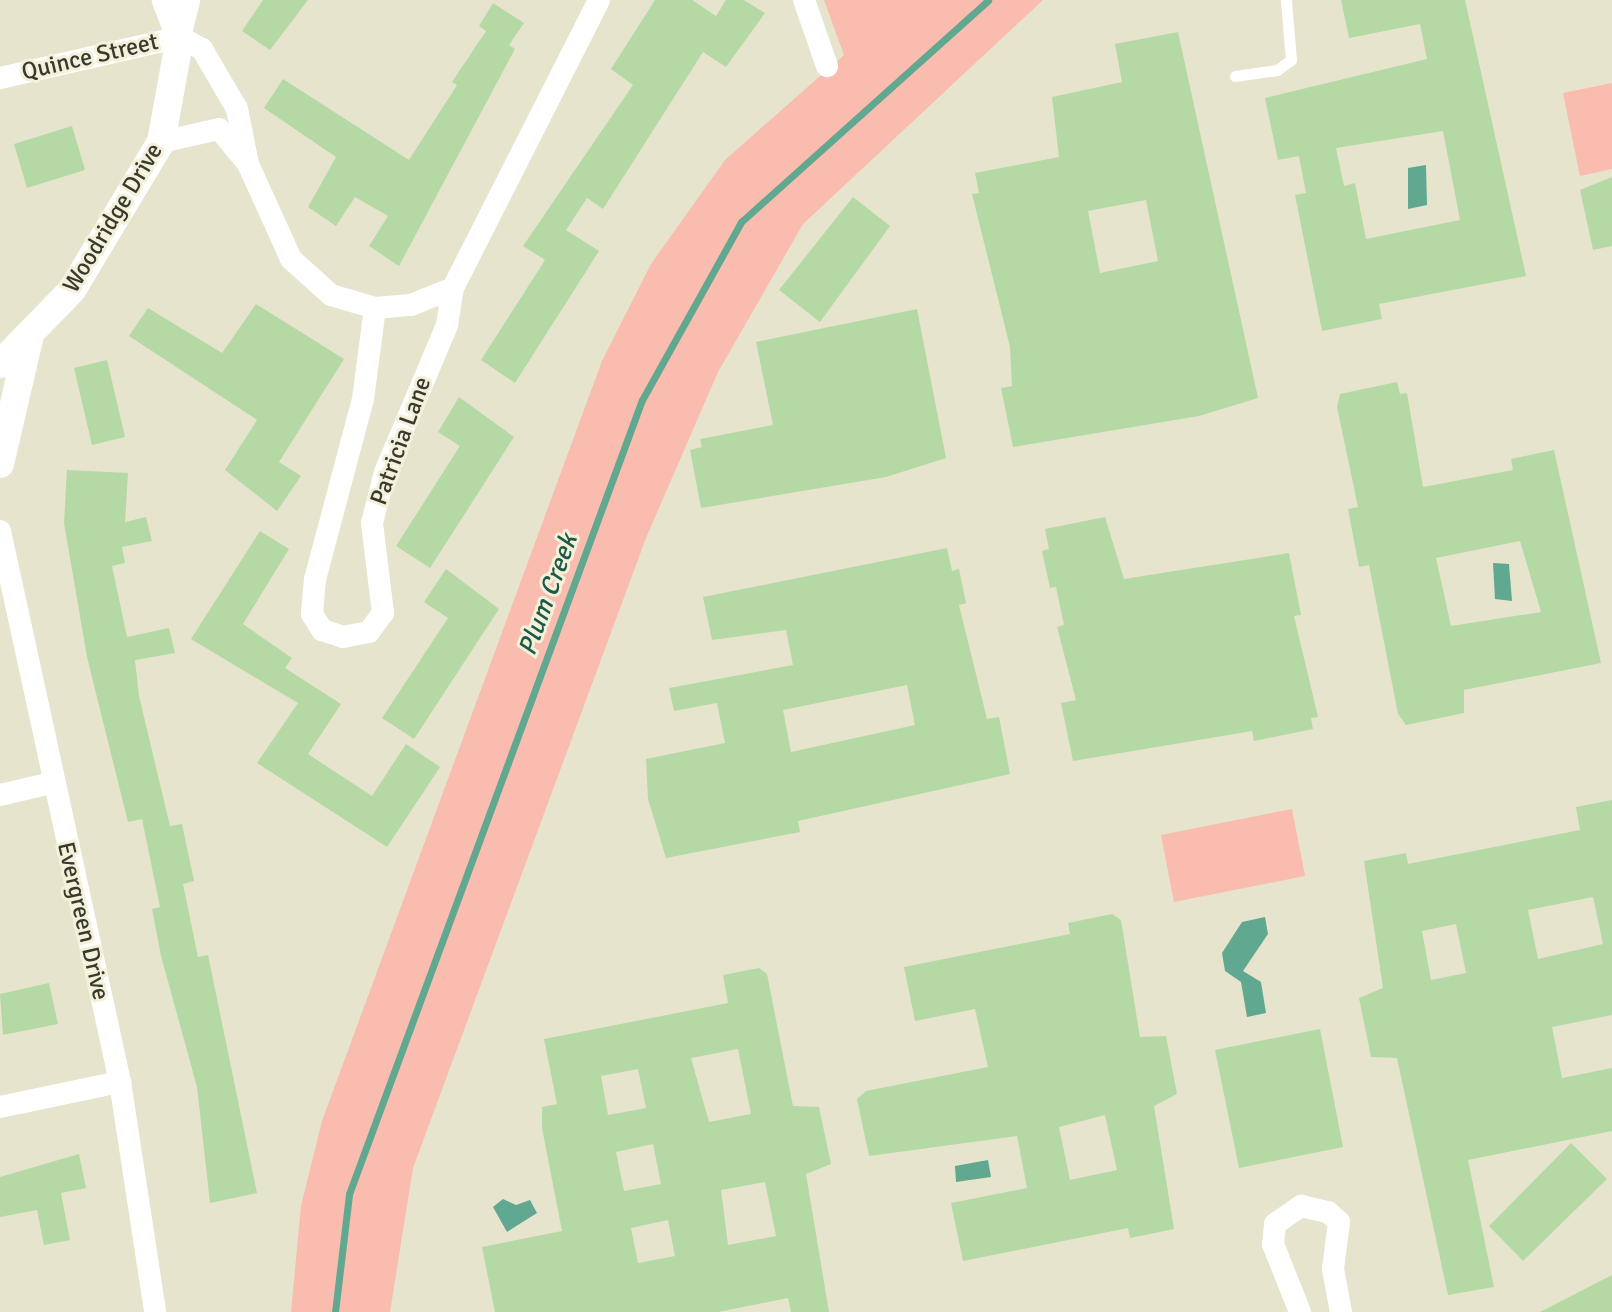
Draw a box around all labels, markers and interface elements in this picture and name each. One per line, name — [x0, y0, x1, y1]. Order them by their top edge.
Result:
street label: Quince Street — [19, 27, 161, 87]
street label: Woodridge Drive — [57, 138, 169, 298]
street label: Patricia Lane — [365, 373, 437, 509]
water label: Plum Creek — [513, 530, 585, 660]
street label: Evergreen Drive — [51, 839, 115, 1003]

